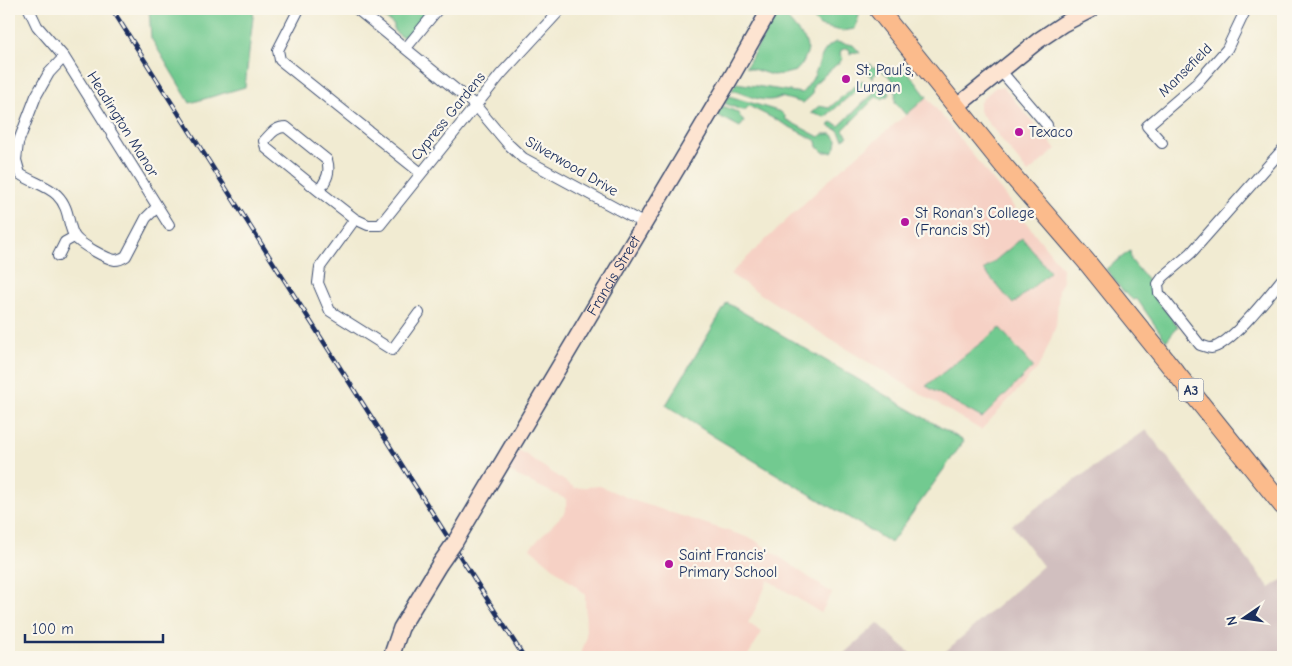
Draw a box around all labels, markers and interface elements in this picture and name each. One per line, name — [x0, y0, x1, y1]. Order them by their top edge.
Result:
street label: Mansefield — [1154, 39, 1216, 101]
place label: St. Paul’s, Lurgan — [856, 61, 914, 96]
street label: Headington Manor — [83, 68, 163, 180]
street label: Cypress Gardens — [407, 68, 489, 164]
marker: St. Paul’s, Lurgan — [840, 73, 852, 85]
place label: Texaco — [1029, 123, 1073, 141]
marker: Texaco — [1013, 126, 1025, 138]
street label: Silverwood Drive — [522, 132, 622, 200]
place label: St Ronan's College (Francis St) — [915, 204, 1035, 239]
marker: St Ronan's College (Francis St) — [899, 216, 911, 228]
street label: Francis Street — [583, 232, 644, 319]
road number: A3 — [1178, 378, 1204, 402]
place label: Saint Francis' Primary School — [679, 546, 777, 581]
marker: Saint Francis' Primary School — [663, 558, 675, 570]
north arrow — [1220, 594, 1270, 644]
scale bar — [25, 611, 162, 643]
text: N — [1223, 614, 1241, 627]
text: 100 m — [32, 620, 74, 638]

